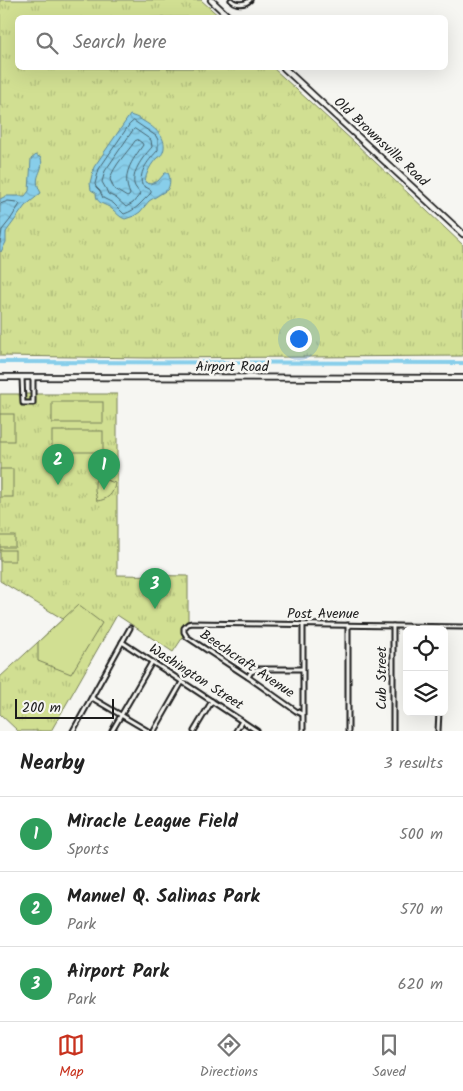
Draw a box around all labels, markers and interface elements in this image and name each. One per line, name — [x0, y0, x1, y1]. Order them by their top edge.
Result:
search box — [15, 15, 448, 70]
text: Search here — [73, 28, 167, 58]
icon: search — [33, 29, 61, 57]
street label: Old Brownsville Road — [328, 92, 434, 193]
your location — [286, 326, 312, 352]
street label: Airport Road — [195, 356, 270, 378]
pin: 2 — [42, 444, 74, 485]
pin: 1 — [88, 449, 120, 490]
pin: 3 — [139, 568, 171, 609]
street label: Post Avenue — [287, 603, 360, 625]
street label: Beechcraft Avenue — [195, 624, 299, 704]
map controls — [403, 626, 448, 716]
button: locate — [403, 626, 448, 671]
street label: Washington Street — [144, 638, 248, 716]
street label: Cub Street — [371, 646, 393, 710]
button: layers — [403, 671, 448, 716]
scale bar — [15, 696, 114, 719]
text: 200 m — [22, 697, 61, 719]
text: Nearby — [20, 747, 85, 780]
text: 3 results — [384, 751, 443, 776]
text: Miracle League Field — [67, 807, 238, 837]
text: 1 — [34, 822, 38, 847]
text: 500 m — [399, 822, 443, 847]
text: Sports — [67, 837, 109, 862]
text: Manuel Q. Salinas Park — [67, 882, 260, 912]
text: 2 — [31, 897, 41, 922]
text: 570 m — [400, 897, 443, 922]
text: Park — [67, 912, 96, 937]
text: Airport Park — [67, 957, 169, 987]
text: 3 — [32, 972, 40, 997]
text: 620 m — [398, 972, 443, 997]
text: Park — [67, 987, 96, 1012]
tab: Map — [57, 1031, 85, 1083]
tab: Directions — [200, 1031, 258, 1083]
tab: Saved — [372, 1031, 406, 1083]

